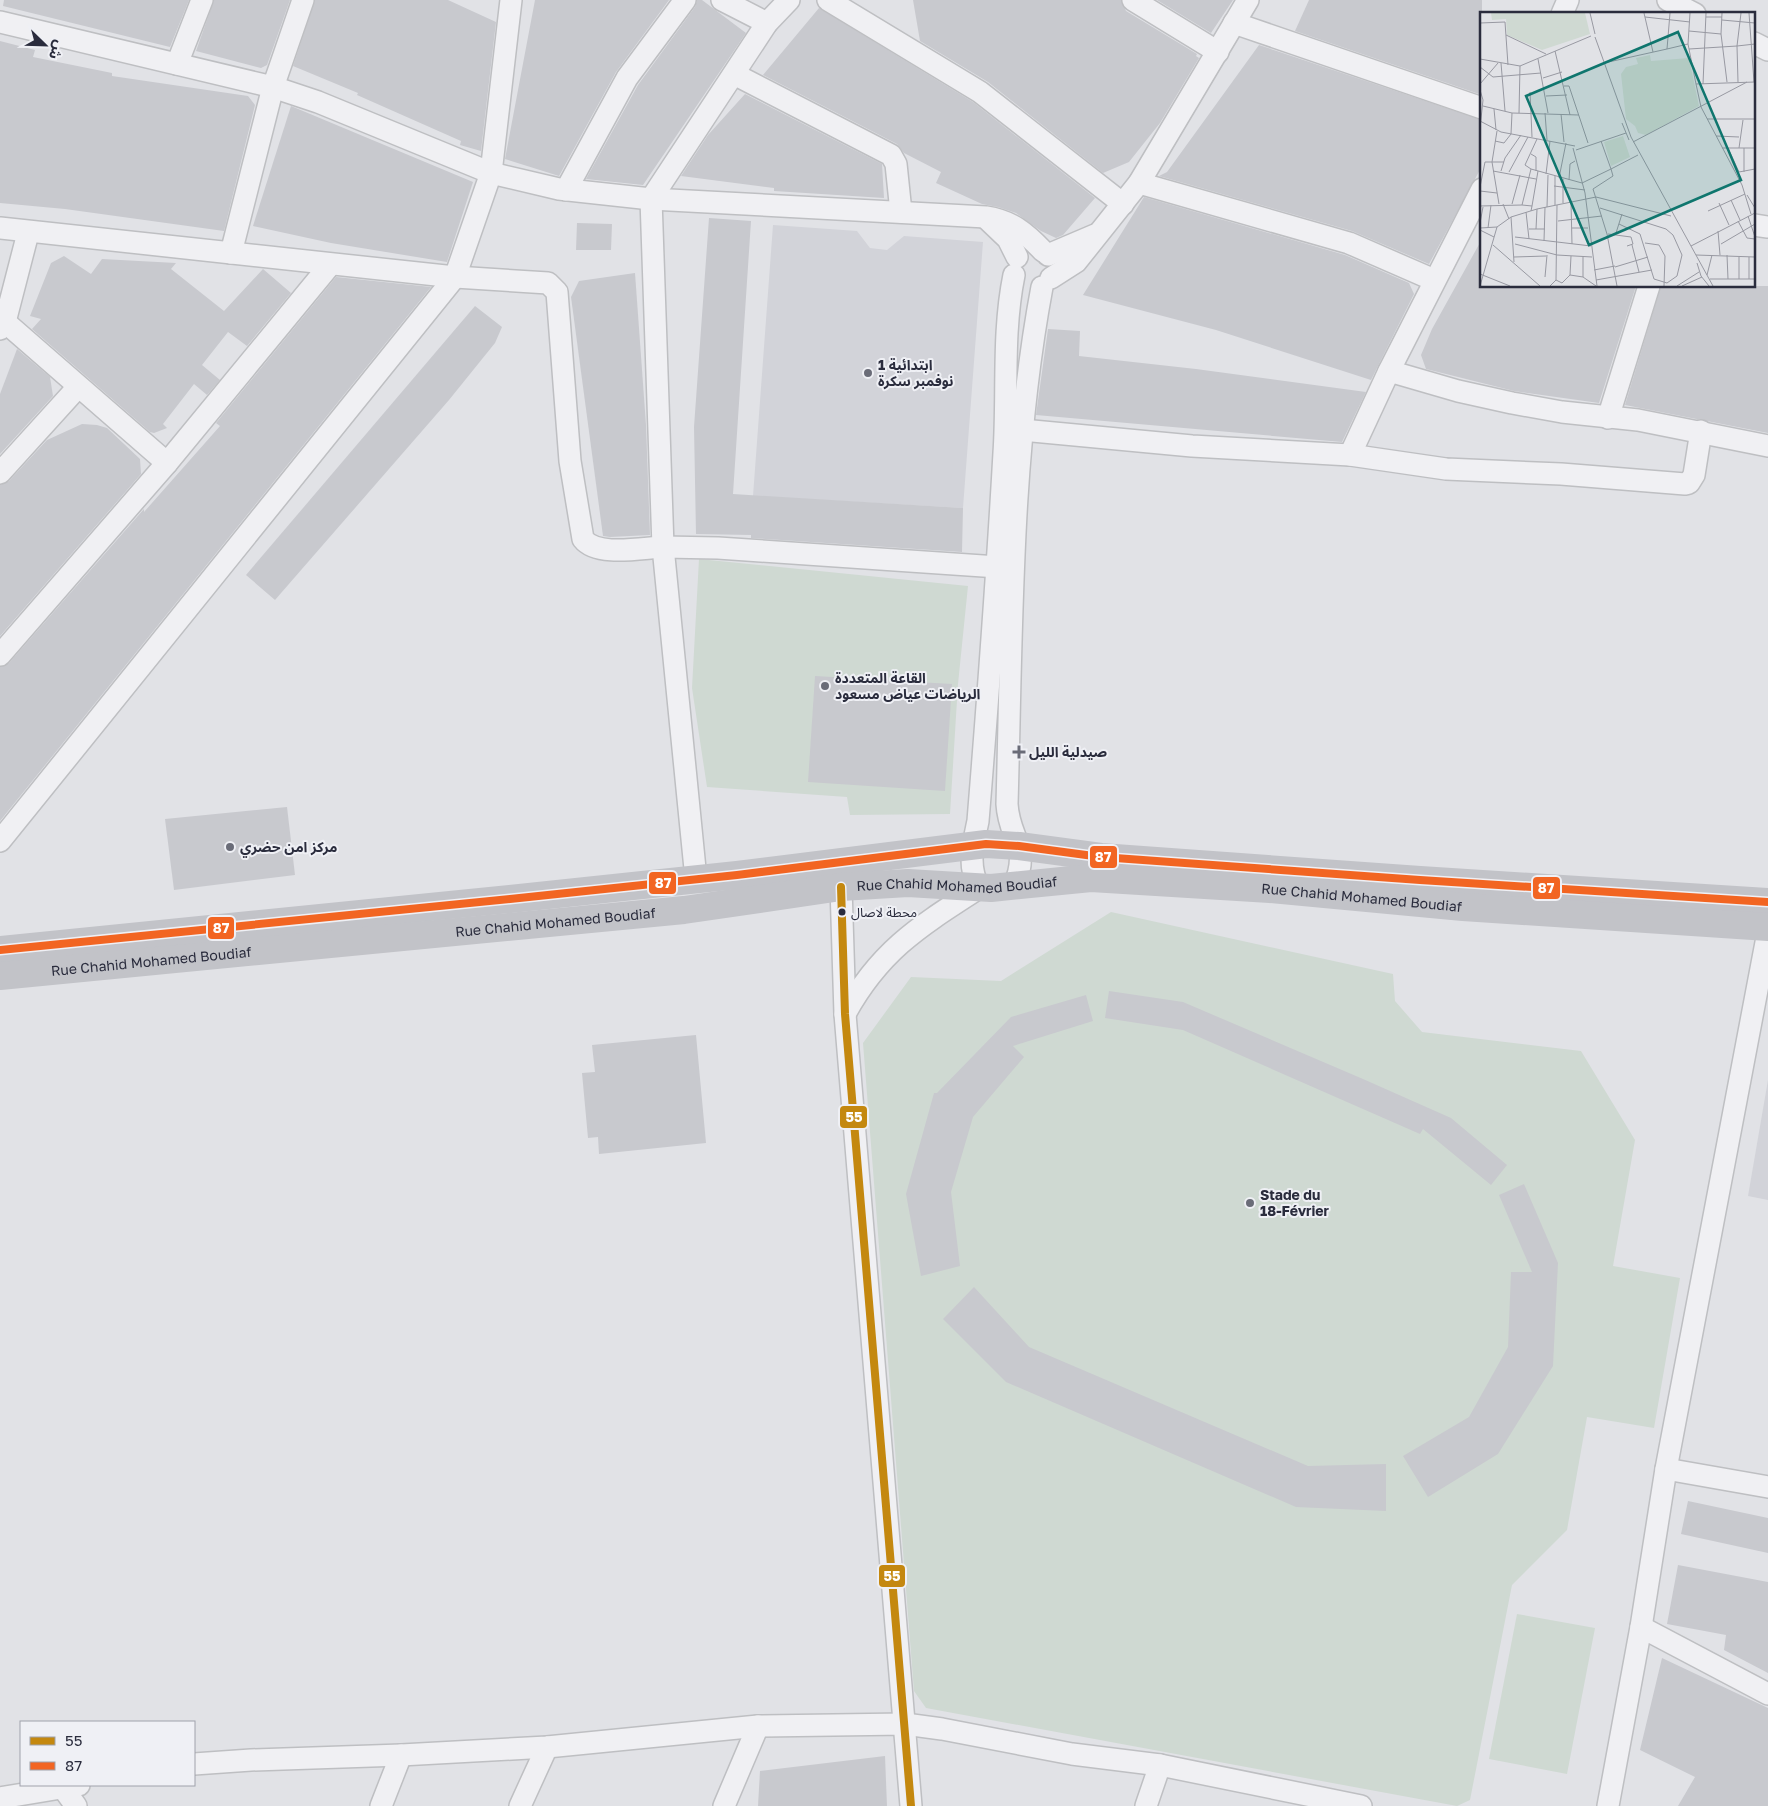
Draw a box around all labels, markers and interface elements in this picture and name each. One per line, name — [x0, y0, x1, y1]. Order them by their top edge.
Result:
inset map — [1480, 12, 1756, 288]
north arrow — [20, 20, 70, 70]
text: ش — [46, 38, 69, 62]
place label: ابتدائية 1 نوفمبر سكرة — [878, 356, 954, 390]
marker: ابتدائية 1 نوفمبر سكرة — [862, 367, 874, 379]
place label: القاعة المتعددة الرياضات عياض مسعود — [835, 669, 981, 703]
marker: القاعة المتعددة الرياضات عياض مسعود — [819, 680, 831, 692]
place label: صيدلية الليل — [1029, 743, 1107, 760]
marker: صيدلية الليل — [1013, 746, 1025, 758]
place label: مركز امن حضري — [240, 838, 337, 858]
marker: مركز امن حضري — [224, 841, 236, 853]
line badge: 87 — [1089, 845, 1118, 869]
text: 87 — [1095, 848, 1112, 865]
line badge: 87 — [648, 871, 677, 895]
street label: Rue Chahid Mohamed Boudiaf — [856, 872, 1058, 896]
text: 87 — [655, 874, 672, 891]
line badge: 87 — [1532, 876, 1561, 900]
street label: Rue Chahid Mohamed Boudiaf — [1261, 879, 1463, 915]
text: 87 — [1538, 879, 1555, 896]
street label: Rue Chahid Mohamed Boudiaf — [454, 904, 656, 940]
place label: محطة لاصال — [851, 904, 917, 921]
marker: محطة لاصال — [837, 907, 847, 917]
line badge: 87 — [207, 916, 235, 940]
text: 87 — [213, 919, 230, 936]
street label: Rue Chahid Mohamed Boudiaf — [50, 943, 252, 979]
line badge: 55 — [839, 1105, 868, 1129]
text: 55 — [845, 1108, 863, 1125]
place label: Stade du 18-Février — [1260, 1186, 1330, 1219]
marker: Stade du 18-Février — [1244, 1197, 1256, 1209]
line badge: 55 — [878, 1564, 906, 1588]
text: 55 — [883, 1567, 901, 1584]
legend — [20, 1721, 195, 1786]
text: 55 — [65, 1731, 82, 1749]
text: 87 — [65, 1756, 82, 1774]

